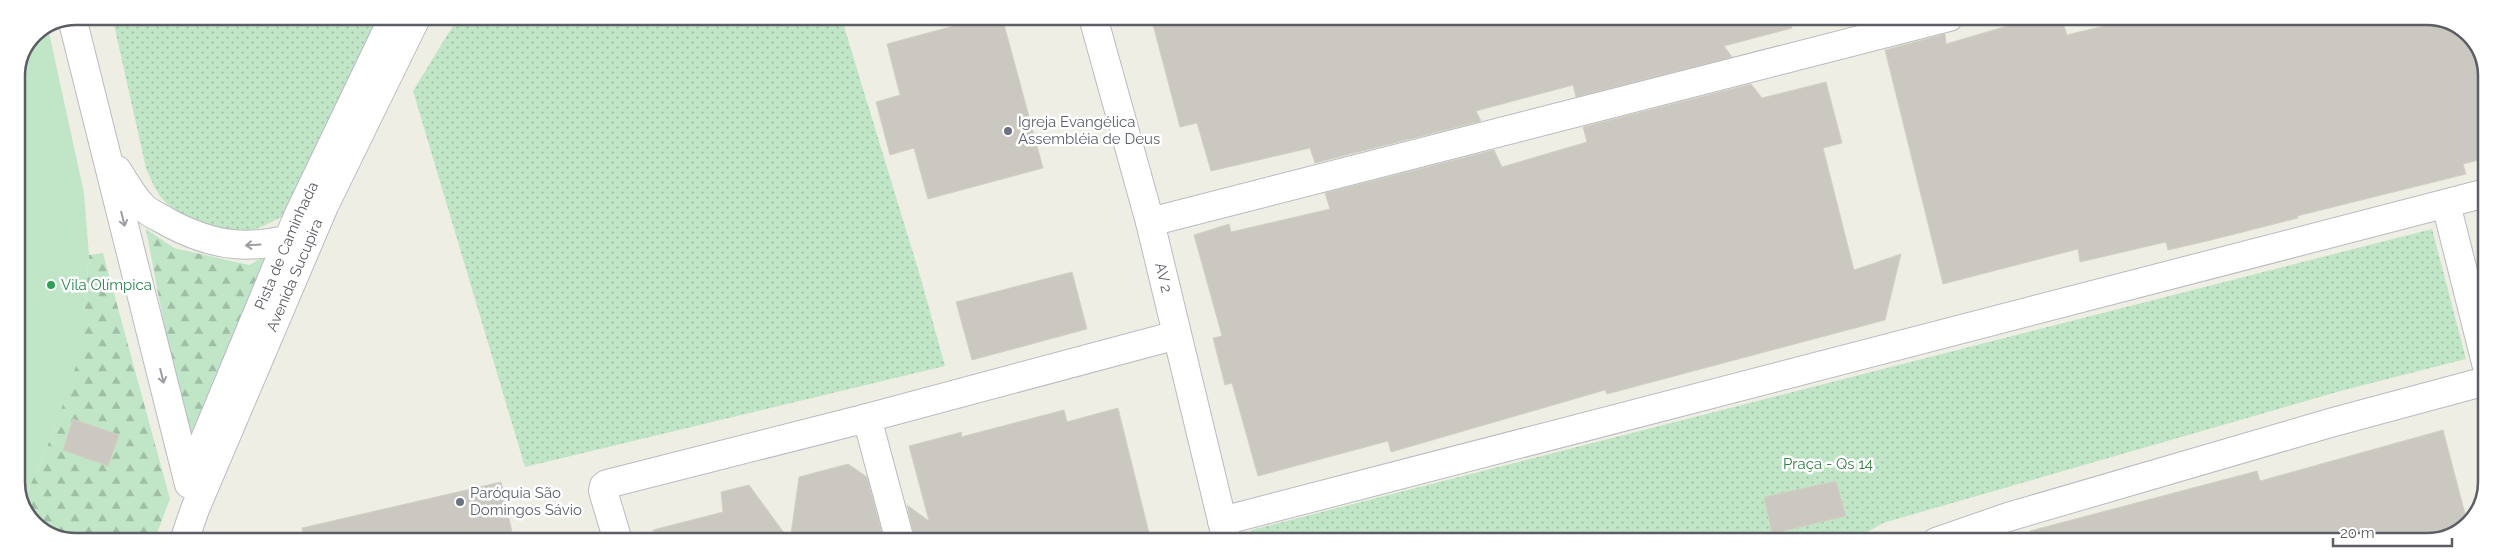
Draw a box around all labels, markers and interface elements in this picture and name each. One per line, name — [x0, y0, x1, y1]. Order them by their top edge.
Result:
place label: Igreja Evangélica Assembléia de Deus — [1018, 113, 1160, 148]
marker: Igreja Evangélica Assembléia de Deus — [1002, 125, 1014, 137]
street label: Pista de Caminhada — [251, 179, 322, 313]
one-way arrow — [119, 210, 128, 226]
street label: Avenida Sucupira — [263, 216, 326, 334]
one-way arrow — [246, 241, 262, 250]
street label: AV 2 — [1151, 261, 1176, 295]
place label: Vila Olímpica — [61, 276, 152, 294]
marker: Vila Olímpica — [45, 279, 57, 291]
one-way arrow — [158, 368, 167, 384]
park label: Praça - Qs 14 — [1783, 455, 1873, 473]
place label: Paróquia São Domingos Sávio — [470, 484, 582, 519]
marker: Paróquia São Domingos Sávio — [454, 496, 466, 508]
scale bar — [2333, 516, 2452, 548]
text: 20 m — [2340, 524, 2375, 542]

